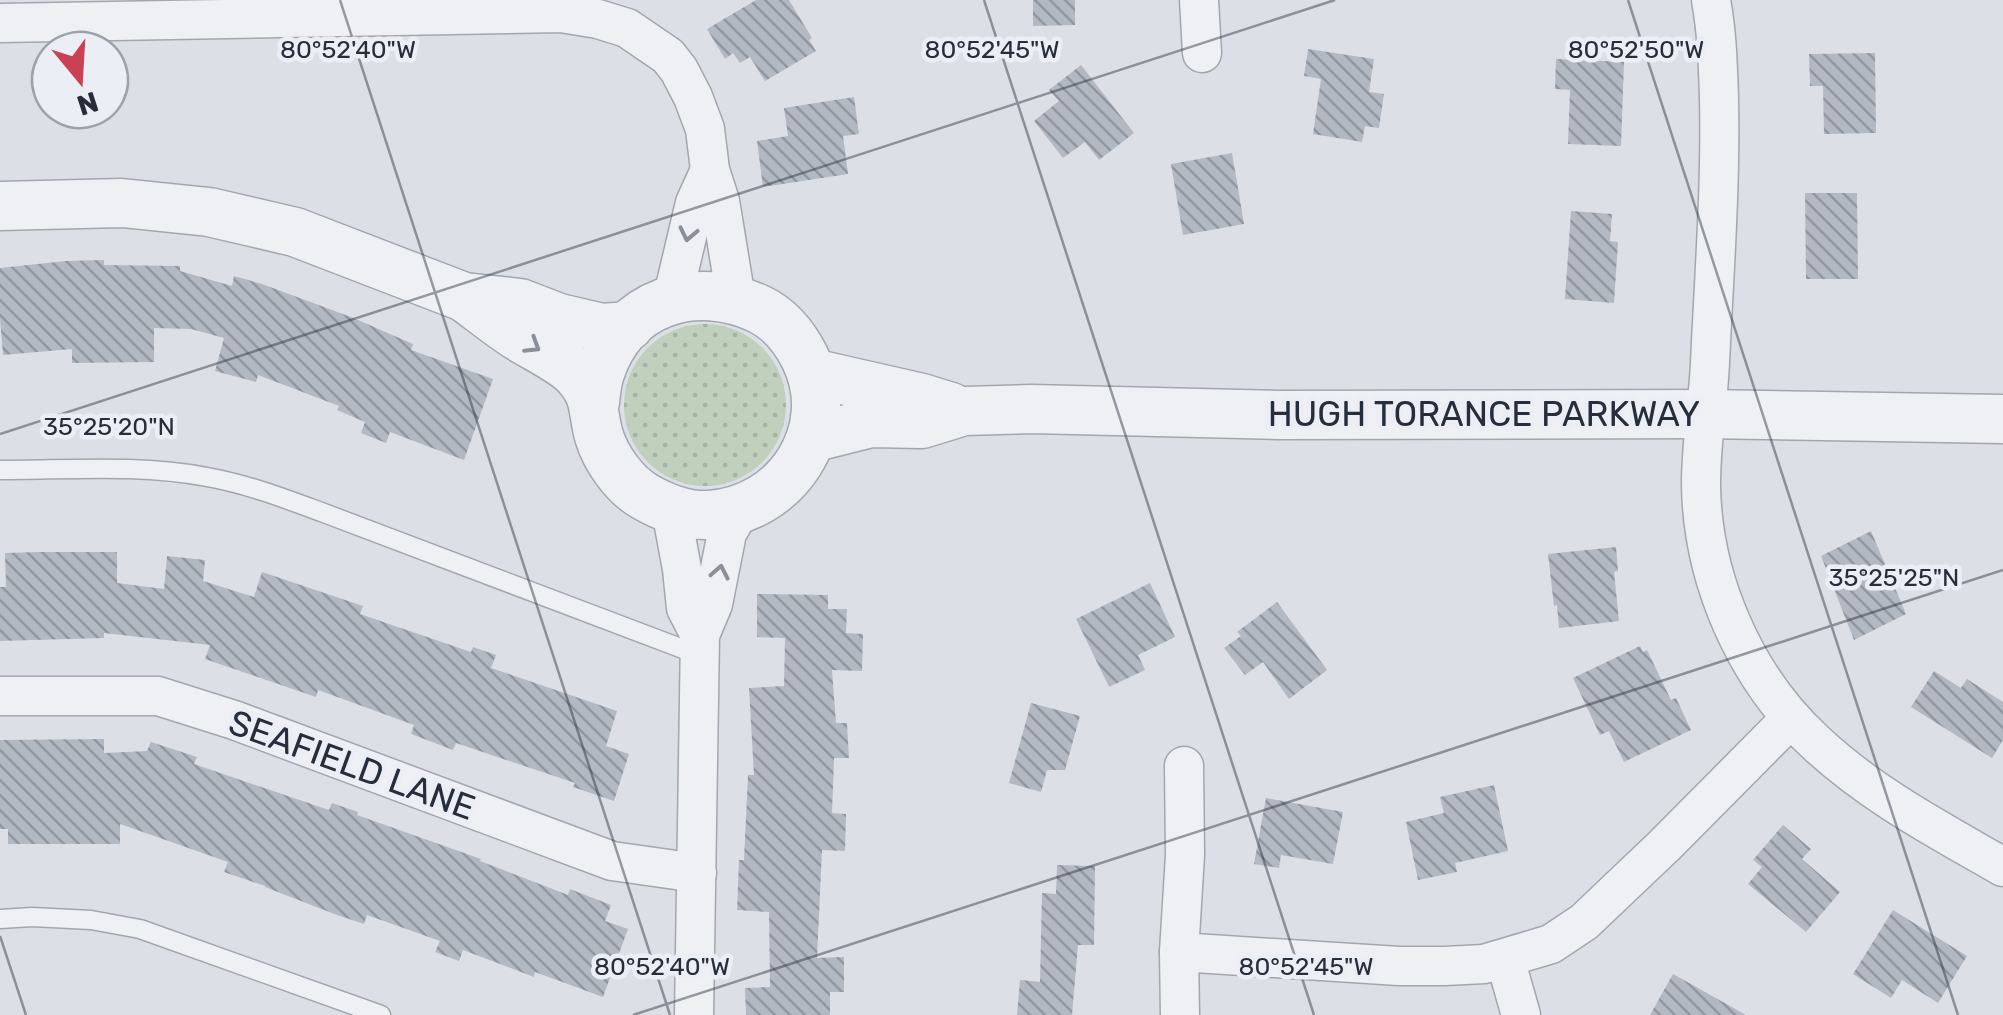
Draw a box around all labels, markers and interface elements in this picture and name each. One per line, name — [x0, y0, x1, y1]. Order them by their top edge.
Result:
north arrow — [30, 30, 130, 130]
text: 80°52'40"W — [280, 35, 416, 64]
text: 80°52'45"W — [925, 35, 1059, 64]
text: 80°52'50"W — [1568, 35, 1704, 64]
text: N — [73, 84, 102, 122]
one-way arrow — [679, 225, 700, 242]
one-way arrow — [523, 334, 541, 353]
street label: HUGH TORANCE PARKWAY — [1268, 393, 1700, 435]
text: 35°25'20"N — [43, 412, 175, 441]
text: 35°25'25"N — [1829, 563, 1959, 592]
one-way arrow — [709, 564, 730, 580]
street label: SEAFIELD LANE — [223, 701, 481, 829]
text: 80°52'40"W — [594, 952, 730, 981]
text: 80°52'45"W — [1239, 952, 1373, 981]

